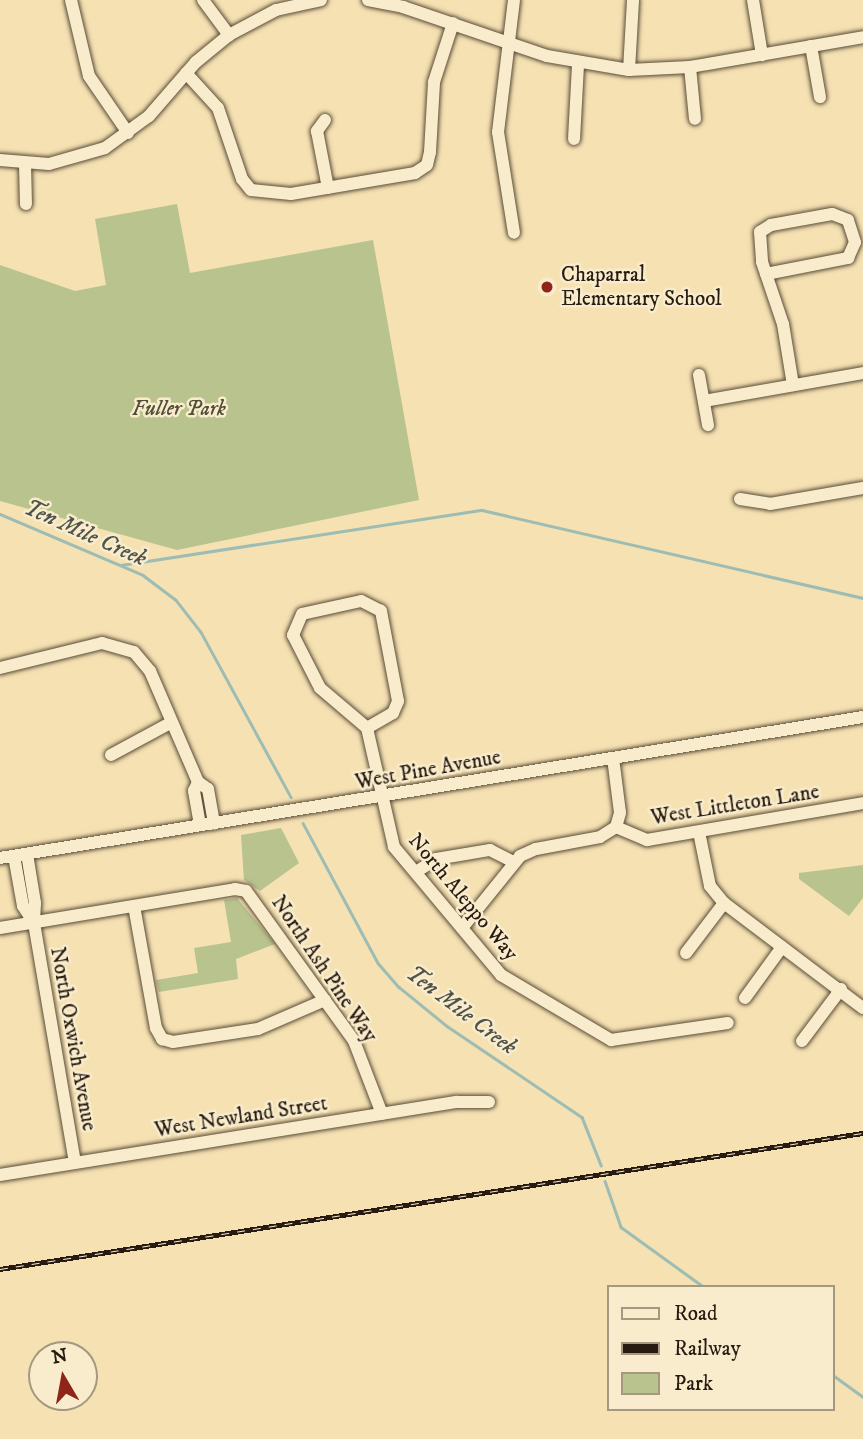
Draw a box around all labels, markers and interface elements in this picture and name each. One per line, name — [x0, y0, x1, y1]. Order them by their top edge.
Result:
place label: Chaparral Elementary School — [561, 262, 722, 312]
marker: Chaparral Elementary School — [539, 279, 555, 295]
park label: Fuller Park — [132, 396, 226, 422]
water label: Ten Mile Creek — [19, 495, 151, 573]
street label: West Pine Avenue — [353, 745, 503, 795]
street label: West Littleton Lane — [649, 779, 821, 831]
street label: North Aleppo Way — [403, 828, 523, 966]
street label: North Ash Pine Way — [266, 891, 382, 1047]
street label: North Oxwich Avenue — [44, 945, 102, 1133]
water label: Ten Mile Creek — [400, 960, 522, 1062]
street label: West Newland Street — [153, 1091, 329, 1143]
legend — [608, 1285, 835, 1411]
text: Road — [674, 1301, 718, 1327]
text: Railway — [674, 1336, 741, 1362]
north arrow — [28, 1341, 98, 1411]
text: N — [50, 1344, 69, 1369]
text: Park — [674, 1371, 713, 1397]

